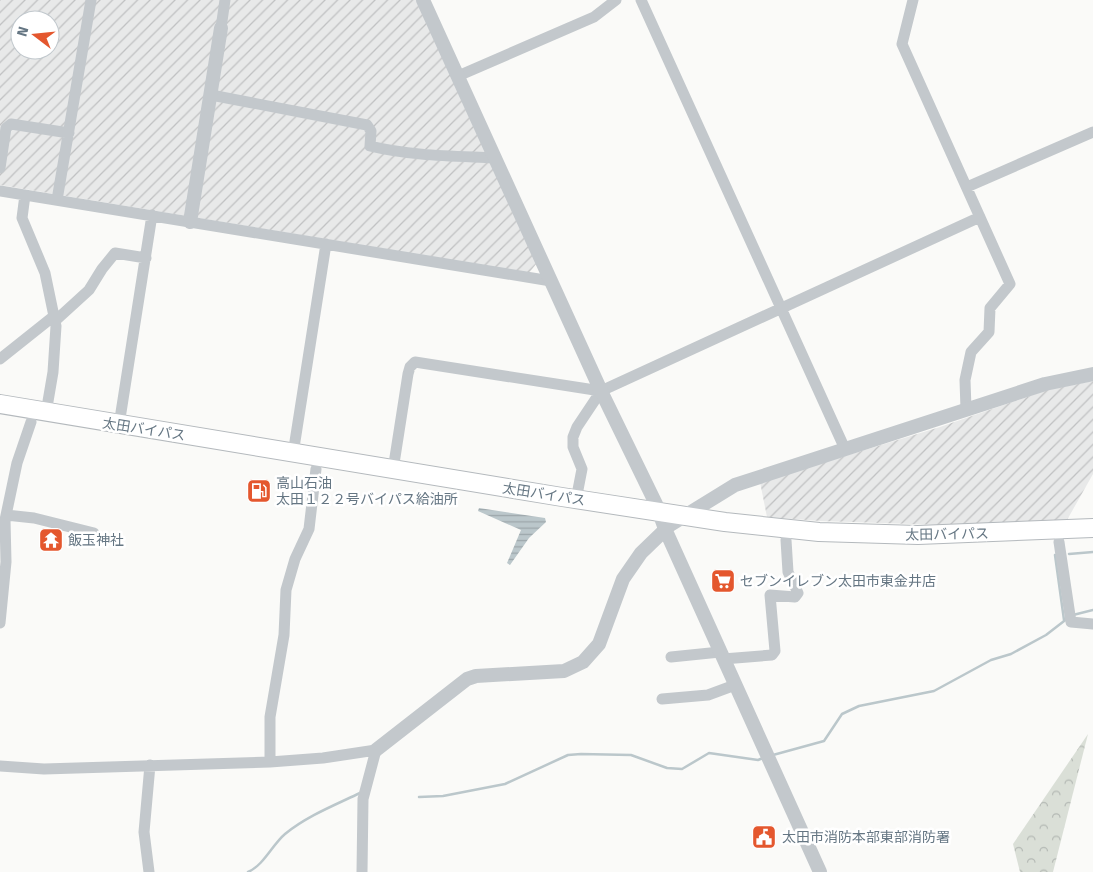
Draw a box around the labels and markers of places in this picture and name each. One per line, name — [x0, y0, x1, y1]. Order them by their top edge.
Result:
place label: 高山石油 太田１２２号バイパス給油所 — [276, 475, 458, 508]
fuel station icon: 高山石油 太田１２２号バイパス給油所 — [246, 478, 272, 504]
temple icon: 飯玉神社 — [38, 527, 64, 553]
place label: 飯玉神社 — [68, 532, 124, 549]
supermarket icon: セブンイレブン太田市東金井店 — [710, 568, 736, 594]
place label: セブンイレブン太田市東金井店 — [740, 573, 936, 590]
public building icon: 太田市消防本部東部消防署 — [751, 824, 777, 850]
place label: 太田市消防本部東部消防署 — [782, 829, 950, 846]

